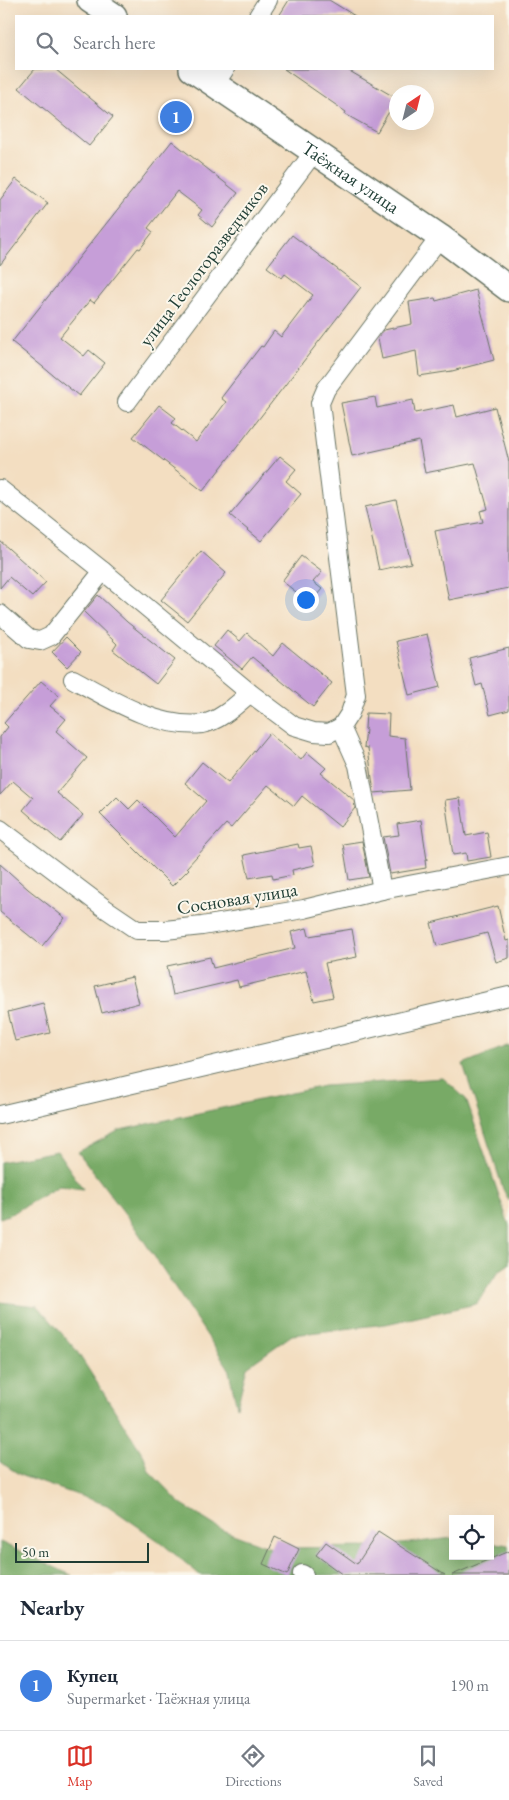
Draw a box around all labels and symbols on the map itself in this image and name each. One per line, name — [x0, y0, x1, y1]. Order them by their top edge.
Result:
north arrow — [389, 85, 434, 130]
pin: 1 — [160, 98, 192, 136]
street label: Таёжная улица — [297, 135, 405, 219]
street label: улица Геологоразведчиков — [133, 177, 274, 352]
your location — [293, 587, 319, 613]
street label: Сосновая улица — [175, 877, 300, 920]
scale bar — [15, 1540, 149, 1563]

